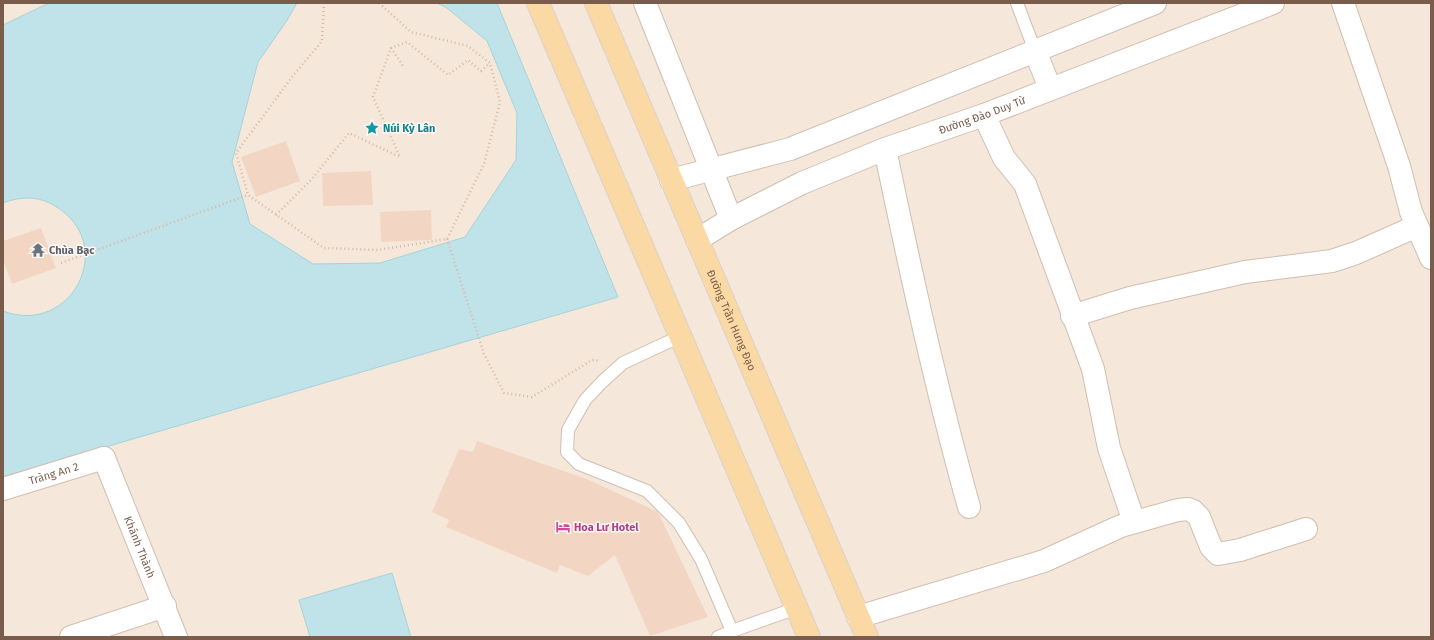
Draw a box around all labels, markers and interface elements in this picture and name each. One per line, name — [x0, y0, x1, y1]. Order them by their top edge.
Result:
street label: Đường Đào Duy Từ — [937, 93, 1028, 137]
place icon: Núi Kỳ Lân — [364, 120, 380, 136]
place label: Núi Kỳ Lân — [383, 122, 435, 135]
temple icon: Chùa Bạc — [30, 242, 46, 258]
place label: Chùa Bạc — [49, 244, 95, 257]
street label: Đường Trần Hưng Đạo — [704, 268, 759, 373]
street label: Tràng An 2 — [27, 460, 80, 487]
street label: Khánh Thành — [122, 514, 158, 580]
hotel icon: Hoa Lư Hotel — [555, 519, 571, 535]
place label: Hoa Lư Hotel — [574, 521, 639, 534]

